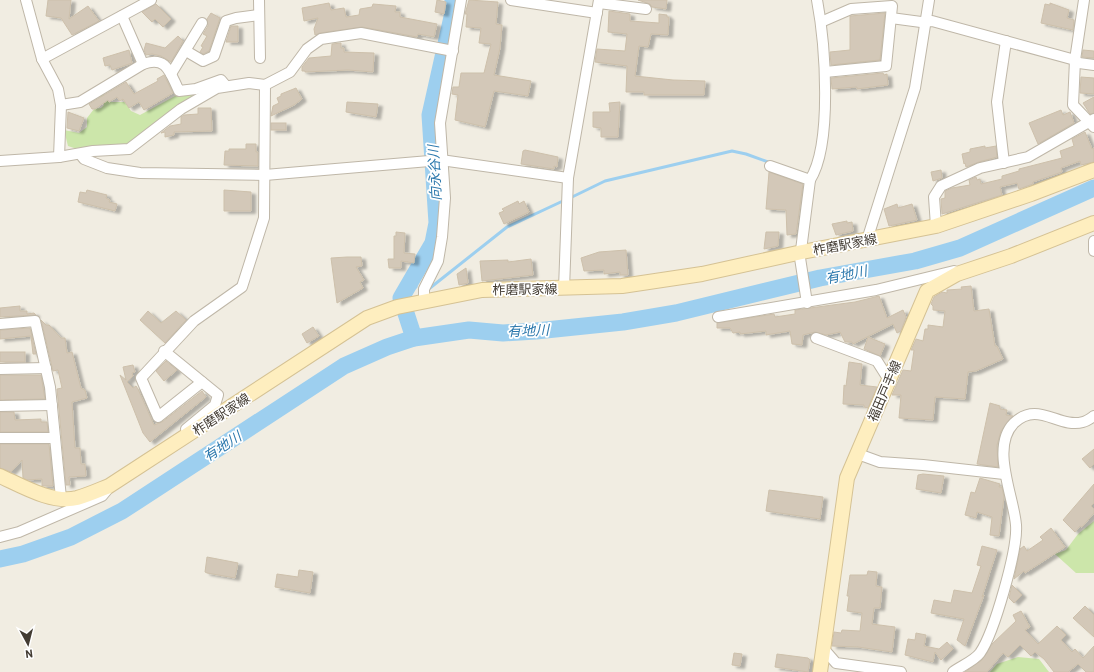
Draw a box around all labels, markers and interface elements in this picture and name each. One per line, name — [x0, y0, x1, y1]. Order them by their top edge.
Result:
water label: 向永谷川 — [424, 143, 444, 201]
street label: 柞磨駅家線 — [812, 230, 878, 258]
water label: 有地川 — [824, 261, 870, 286]
street label: 柞磨駅家線 — [492, 280, 558, 298]
water label: 有地川 — [507, 321, 551, 339]
street label: 福田戸手線 — [864, 358, 904, 424]
street label: 柞磨駅家線 — [189, 390, 253, 438]
water label: 有地川 — [200, 426, 246, 465]
north arrow — [8, 624, 48, 664]
text: N — [25, 648, 34, 661]

